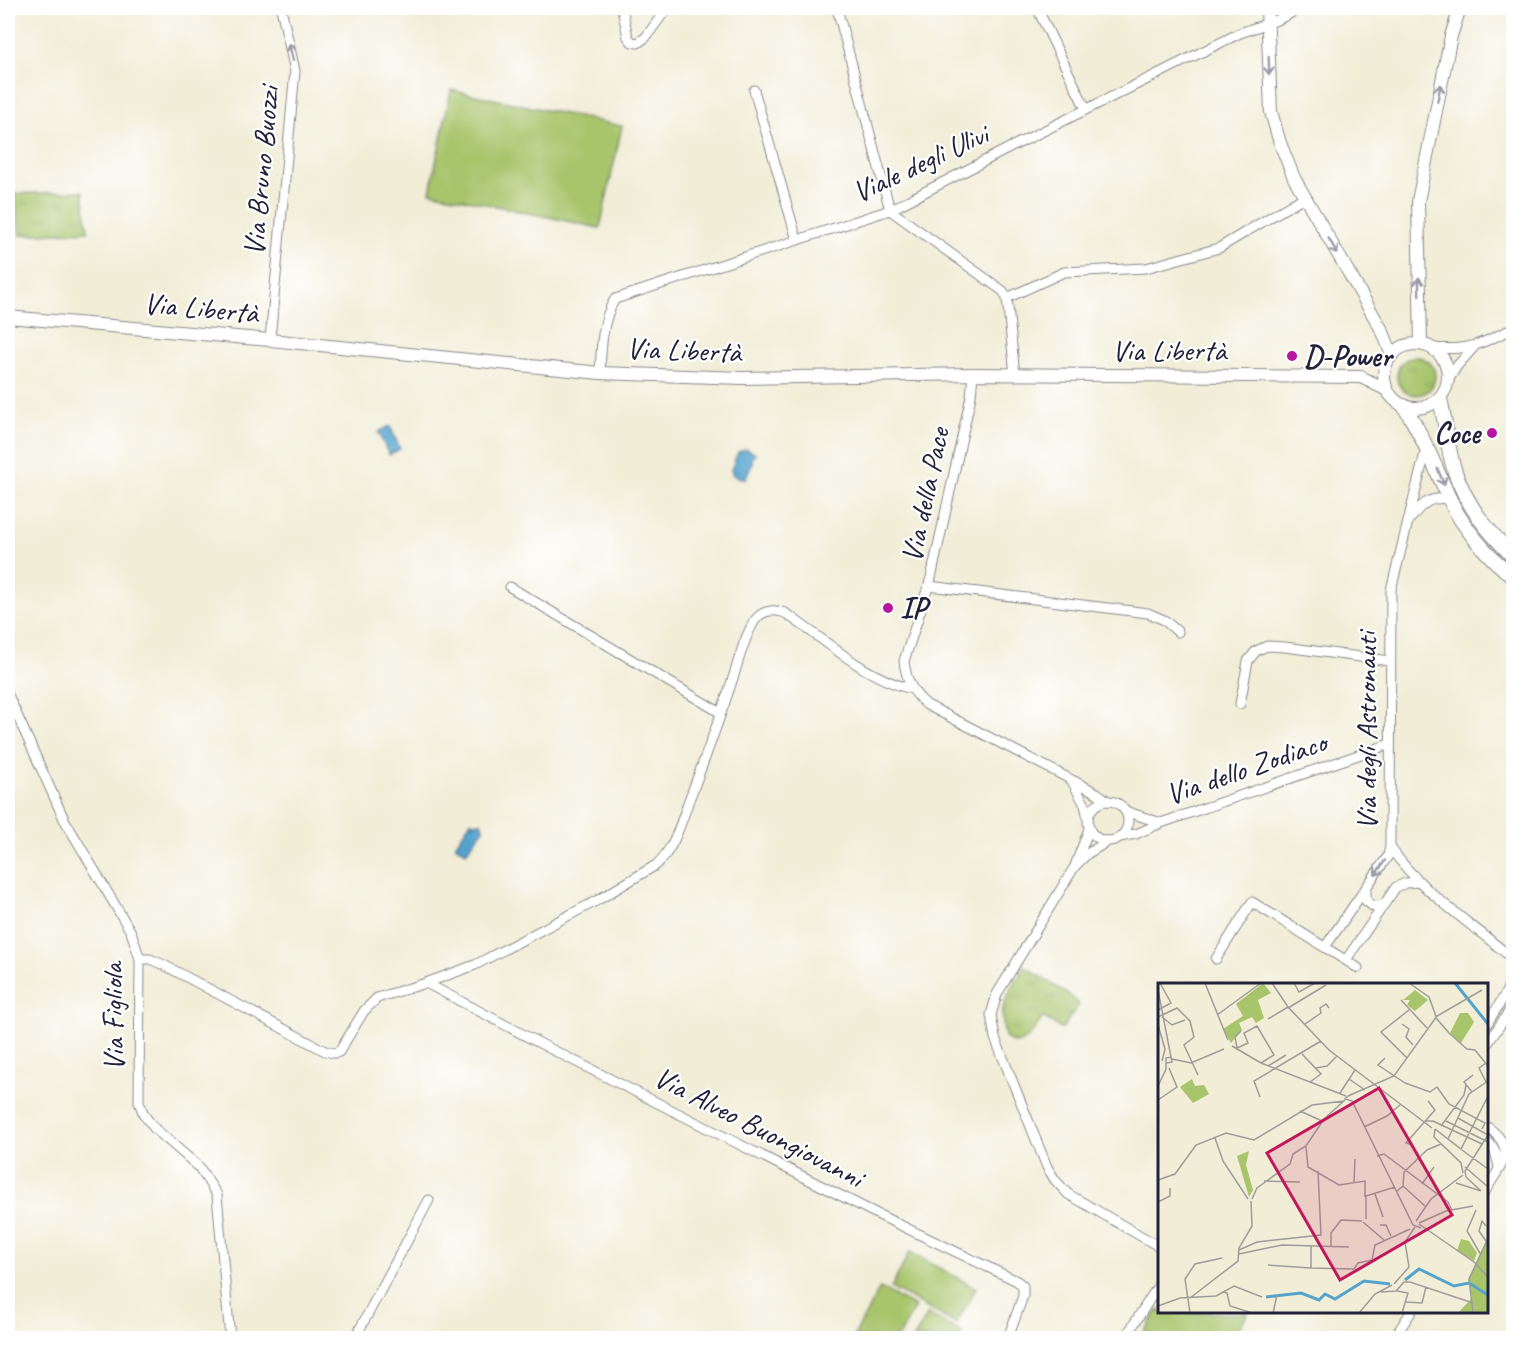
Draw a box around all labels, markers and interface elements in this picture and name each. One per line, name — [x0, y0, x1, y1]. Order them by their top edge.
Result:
one-way arrow — [284, 42, 296, 61]
one-way arrow — [1263, 55, 1275, 75]
street label: Via Bruno Buozzi — [235, 81, 288, 257]
one-way arrow — [1434, 83, 1445, 103]
street label: Viale degli Ulivi — [846, 114, 997, 211]
one-way arrow — [1327, 237, 1339, 254]
one-way arrow — [1414, 276, 1425, 296]
street label: Via Libertà — [142, 284, 262, 332]
street label: Via Libertà — [626, 329, 744, 371]
street label: Via Libertà — [1112, 331, 1228, 369]
place label: D-Power — [1304, 337, 1395, 375]
marker: D-Power — [1285, 349, 1299, 363]
place label: Coce — [1434, 414, 1482, 452]
street label: Via della Pace — [892, 422, 958, 566]
marker: Coce — [1485, 426, 1499, 440]
one-way arrow — [1436, 467, 1447, 486]
place label: IP — [900, 589, 931, 627]
marker: IP — [881, 601, 895, 615]
street label: Via degli Astronauti — [1347, 628, 1385, 830]
street label: Via dello Zodiaco — [1161, 722, 1334, 813]
one-way arrow — [1374, 859, 1386, 875]
street label: Via Figliola — [93, 960, 133, 1072]
inset map — [1158, 983, 1488, 1313]
street label: Via Alveo Buongiovanni — [648, 1058, 873, 1198]

